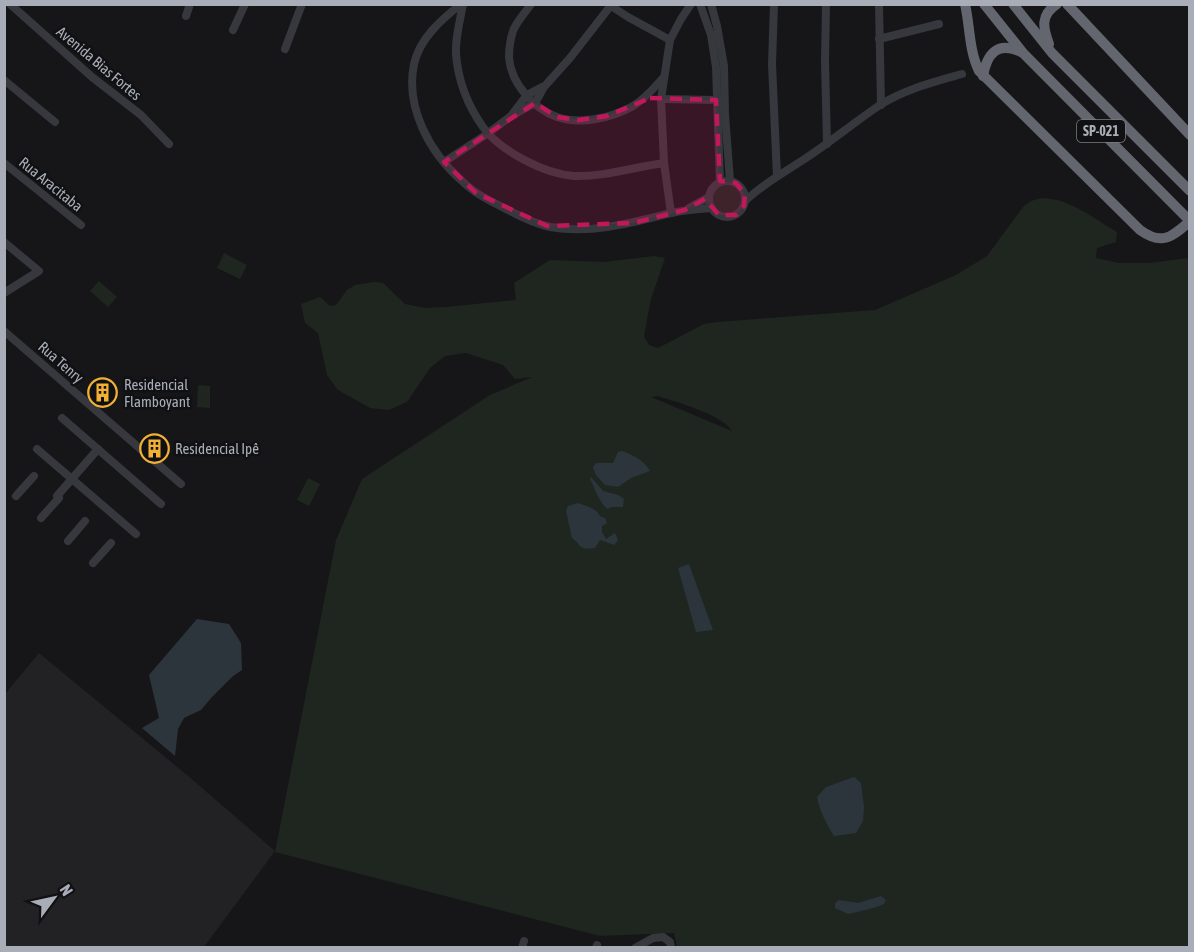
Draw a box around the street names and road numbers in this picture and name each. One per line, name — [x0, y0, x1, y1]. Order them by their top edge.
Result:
street label: Avenida Bias Fortes — [53, 23, 145, 103]
road number: SP-021 — [1077, 120, 1125, 142]
street label: Rua Aracitaba — [16, 153, 86, 215]
street label: Rua Tenry — [35, 338, 87, 386]

